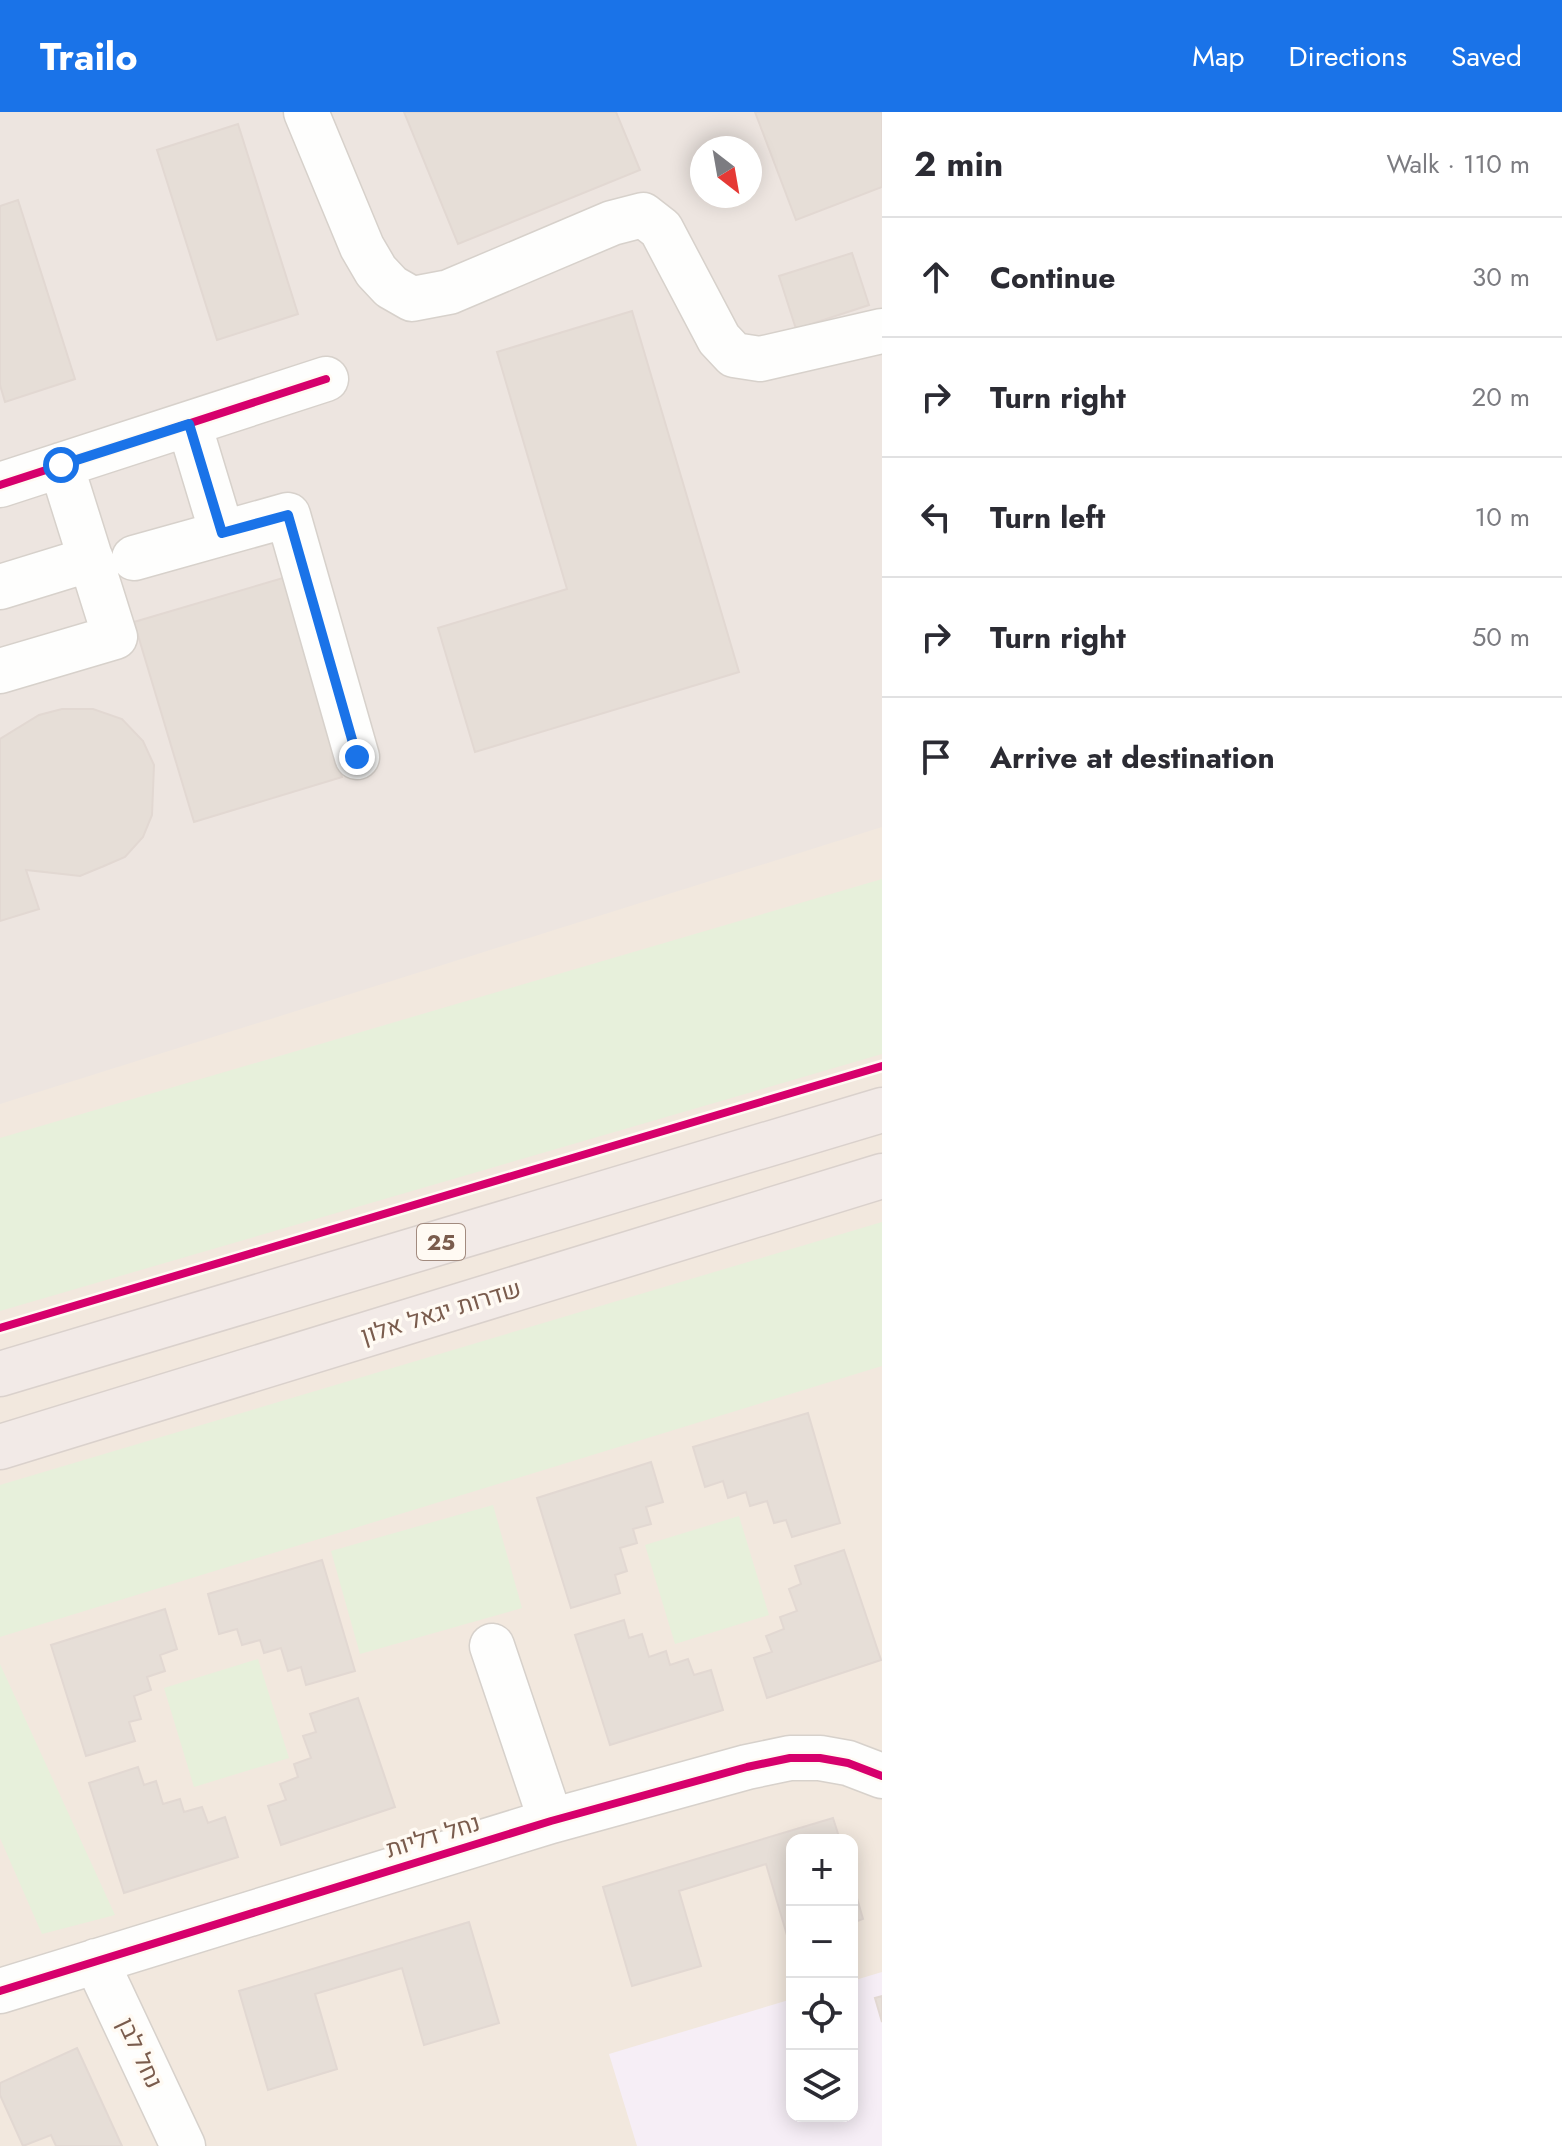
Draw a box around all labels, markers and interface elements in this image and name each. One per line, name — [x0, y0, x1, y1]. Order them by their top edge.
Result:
text: Trailo — [40, 29, 138, 84]
text: Map — [1192, 36, 1244, 77]
text: Directions — [1288, 36, 1407, 77]
text: Saved — [1451, 36, 1522, 77]
north arrow — [690, 136, 762, 208]
text: 2 min — [914, 140, 1003, 189]
text: Walk · 110 m — [1386, 145, 1530, 183]
icon: ahead — [914, 255, 958, 299]
text: Continue — [990, 256, 1116, 299]
text: 30 m — [1472, 258, 1530, 296]
icon: right — [914, 375, 958, 419]
text: Turn right — [990, 376, 1126, 419]
text: 20 m — [1472, 378, 1530, 416]
route start — [43, 447, 79, 483]
icon: left — [914, 495, 958, 539]
text: Turn left — [990, 496, 1105, 539]
text: 10 m — [1475, 498, 1530, 536]
icon: right — [914, 615, 958, 659]
text: Turn right — [990, 616, 1126, 659]
text: 50 m — [1472, 618, 1530, 656]
icon: arrive — [914, 735, 958, 779]
text: Arrive at destination — [990, 736, 1275, 779]
route end — [339, 739, 375, 775]
road number: 25 — [417, 1224, 465, 1260]
street label: שדרות יגאל אלון — [356, 1271, 525, 1352]
street label: נחל דליות — [381, 1805, 484, 1866]
map controls — [786, 1834, 858, 2122]
button: + — [786, 1834, 858, 1906]
button: − — [786, 1906, 858, 1978]
button: locate — [786, 1978, 858, 2050]
street label: נחל לבן — [109, 2012, 172, 2094]
button: layers — [786, 2050, 858, 2122]

